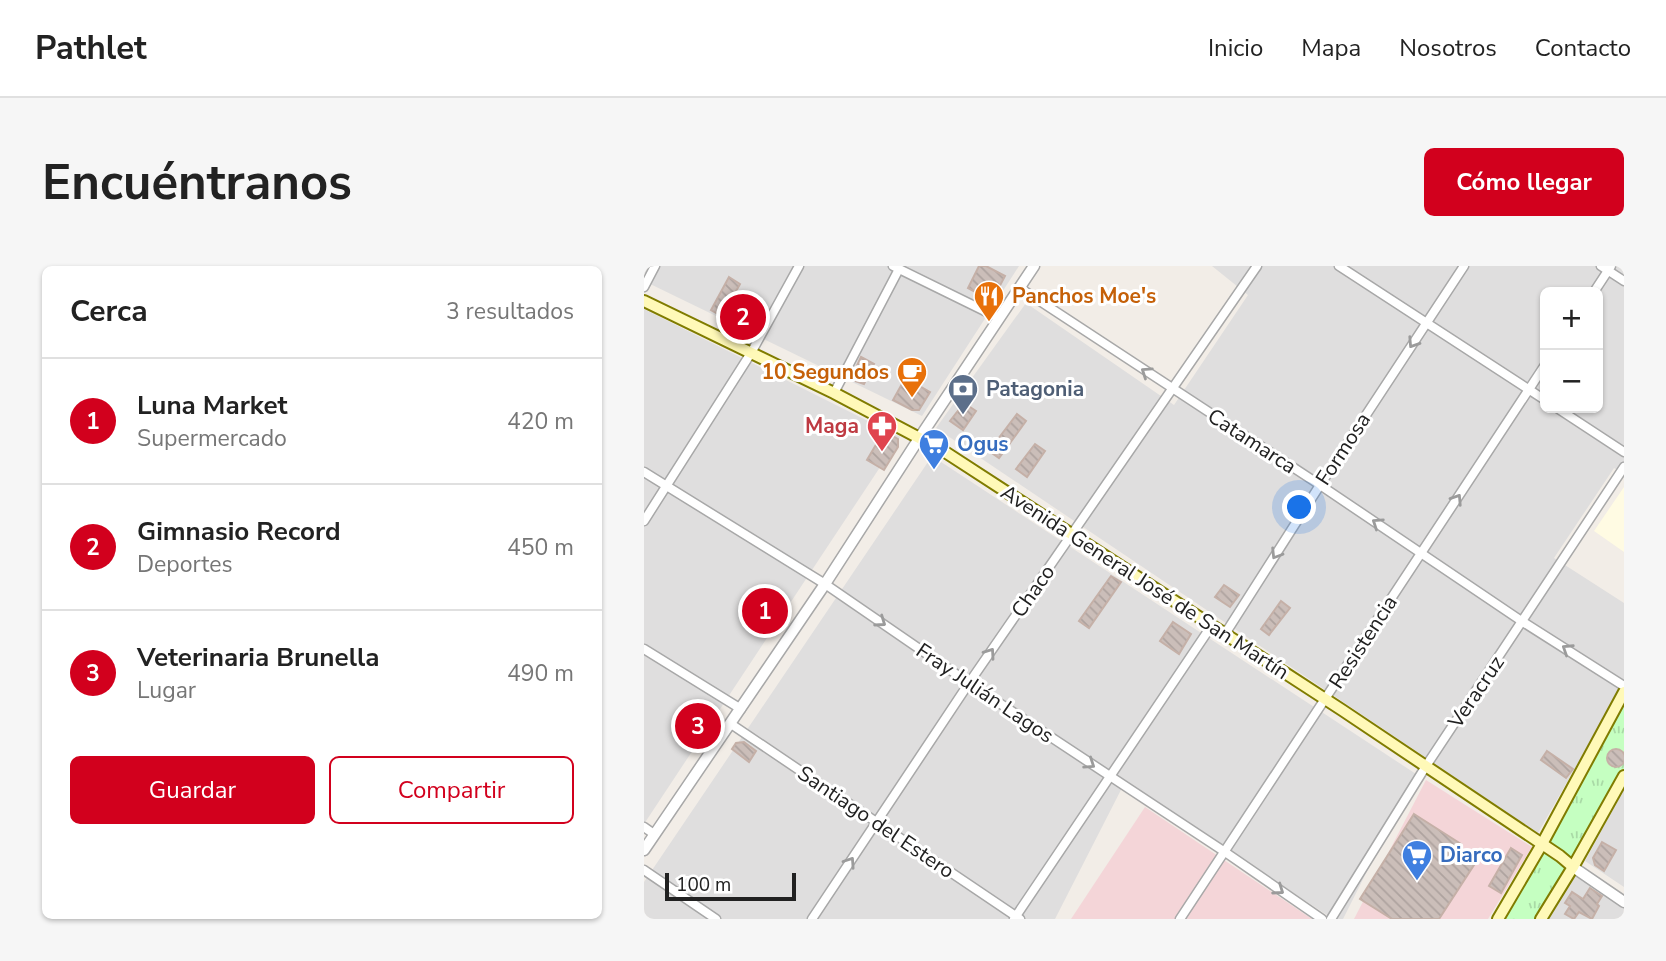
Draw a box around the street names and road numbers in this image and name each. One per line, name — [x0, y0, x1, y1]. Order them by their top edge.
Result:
street label: Catamarca — [1202, 402, 1302, 480]
street label: Formosa — [1309, 407, 1377, 491]
street label: Avenida General José de San Martín — [995, 478, 1295, 686]
street label: Chaco — [1005, 559, 1061, 623]
street label: Resistencia — [1322, 590, 1404, 694]
street label: Fray Julián Lagos — [911, 636, 1059, 750]
street label: Veracruz — [1441, 650, 1511, 735]
street label: Santiago del Estero — [792, 759, 960, 885]

